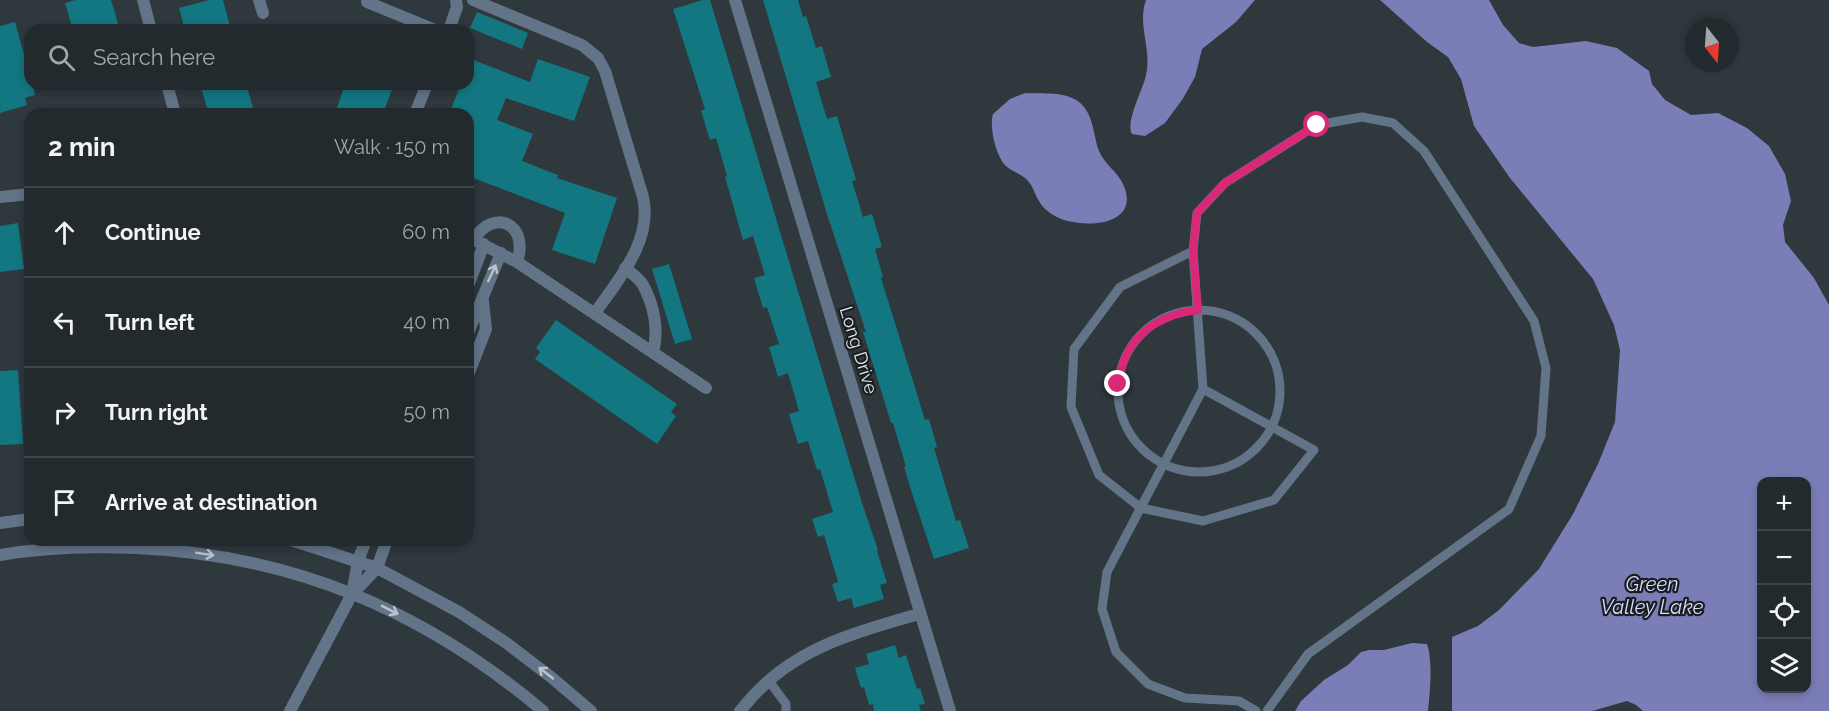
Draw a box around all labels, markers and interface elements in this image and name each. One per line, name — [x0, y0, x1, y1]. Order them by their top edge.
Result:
north arrow — [1685, 18, 1739, 72]
search box — [24, 24, 474, 90]
icon: search — [45, 41, 78, 74]
text: Search here — [93, 44, 215, 70]
route start — [1303, 111, 1329, 137]
text: 2 min — [48, 132, 115, 162]
text: Walk · 150 m — [334, 135, 450, 159]
icon: ahead — [48, 216, 81, 249]
text: Continue — [105, 219, 201, 245]
text: 60 m — [402, 220, 450, 244]
one-way arrow — [486, 265, 498, 283]
street label: Long Drive — [836, 304, 882, 397]
icon: left — [48, 306, 81, 339]
text: Turn left — [105, 309, 195, 335]
text: 40 m — [403, 310, 450, 334]
route end — [1104, 370, 1130, 396]
icon: right — [48, 396, 81, 429]
text: Turn right — [105, 399, 208, 425]
text: 50 m — [403, 400, 450, 424]
map controls — [1757, 477, 1811, 693]
button: + — [1757, 477, 1811, 531]
icon: arrive — [48, 486, 81, 519]
text: Arrive at destination — [105, 489, 318, 515]
button: − — [1757, 531, 1811, 585]
one-way arrow — [194, 548, 214, 559]
water label: Green Valley Lake — [1601, 572, 1704, 619]
button: locate — [1757, 585, 1811, 639]
one-way arrow — [381, 605, 399, 617]
button: layers — [1757, 639, 1811, 693]
one-way arrow — [538, 667, 554, 680]

